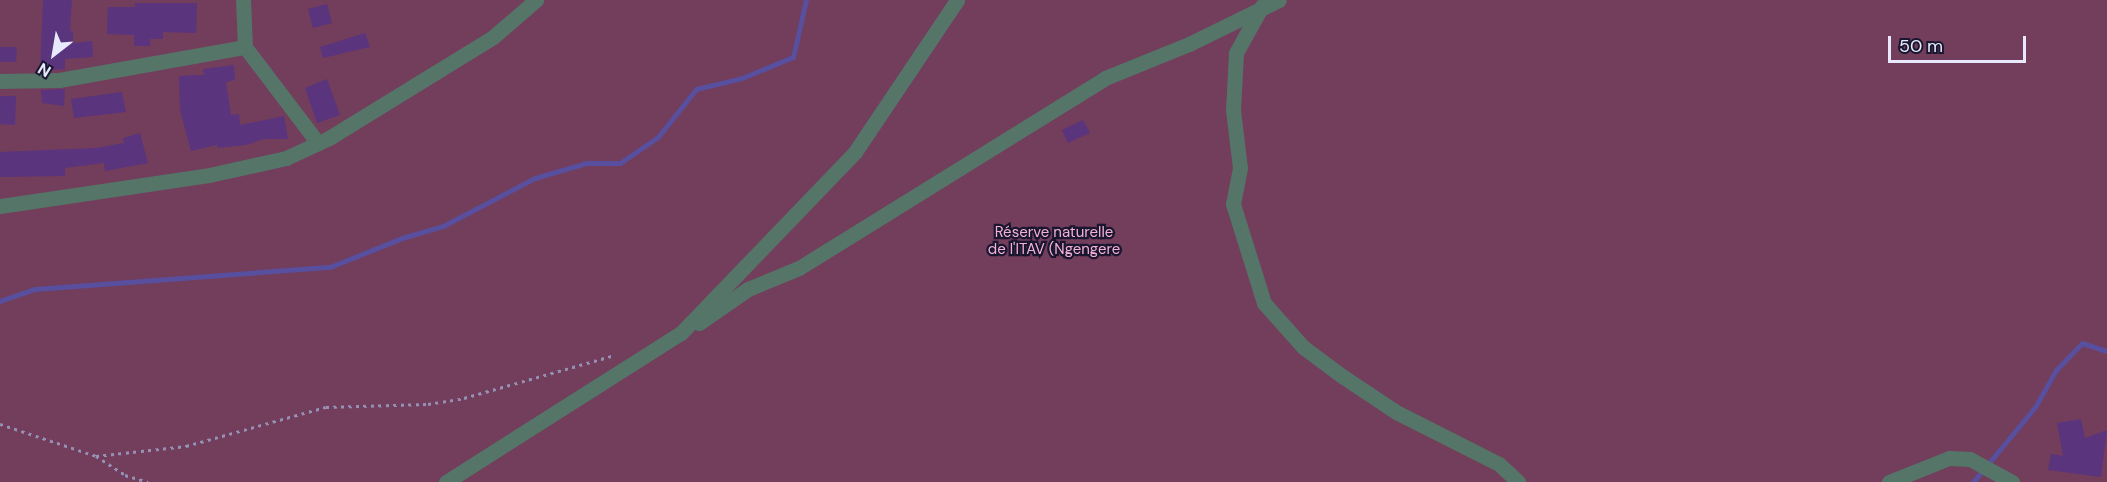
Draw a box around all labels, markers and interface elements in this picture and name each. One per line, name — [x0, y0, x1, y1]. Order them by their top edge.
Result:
north arrow — [24, 24, 84, 84]
scale bar — [1891, 24, 2029, 62]
text: 50 m — [1899, 34, 1943, 58]
text: N — [34, 58, 55, 82]
park label: Réserve naturelle de l'ITAV (Ngengere — [988, 223, 1120, 258]

